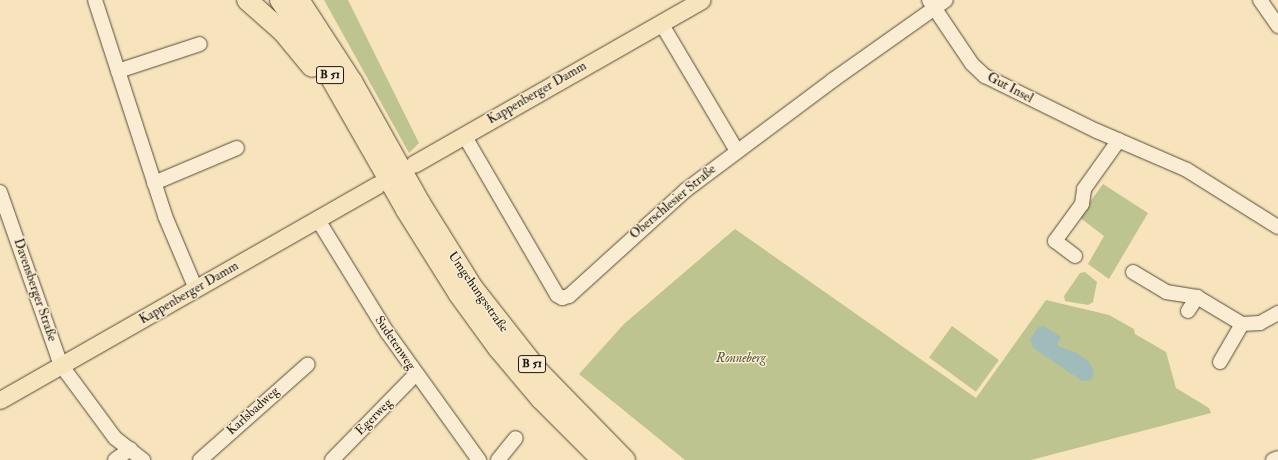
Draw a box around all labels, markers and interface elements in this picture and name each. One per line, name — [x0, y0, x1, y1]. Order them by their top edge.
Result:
street label: Kappenberger Damm — [485, 58, 589, 128]
road number: B 51 — [316, 65, 344, 85]
street label: Gut Insel — [984, 69, 1036, 107]
street label: Oberschlesier Straße — [627, 162, 719, 242]
street label: Davensberger Straße — [10, 236, 60, 344]
street label: Umgehungsstraße — [444, 249, 512, 335]
street label: Kappenberger Damm — [137, 258, 241, 328]
street label: Sudetenweg — [371, 313, 419, 373]
park label: Ronneberg — [716, 350, 766, 366]
road number: B 51 — [518, 354, 546, 374]
street label: Karlsbadweg — [224, 384, 282, 438]
street label: Egerweg — [352, 395, 396, 439]

